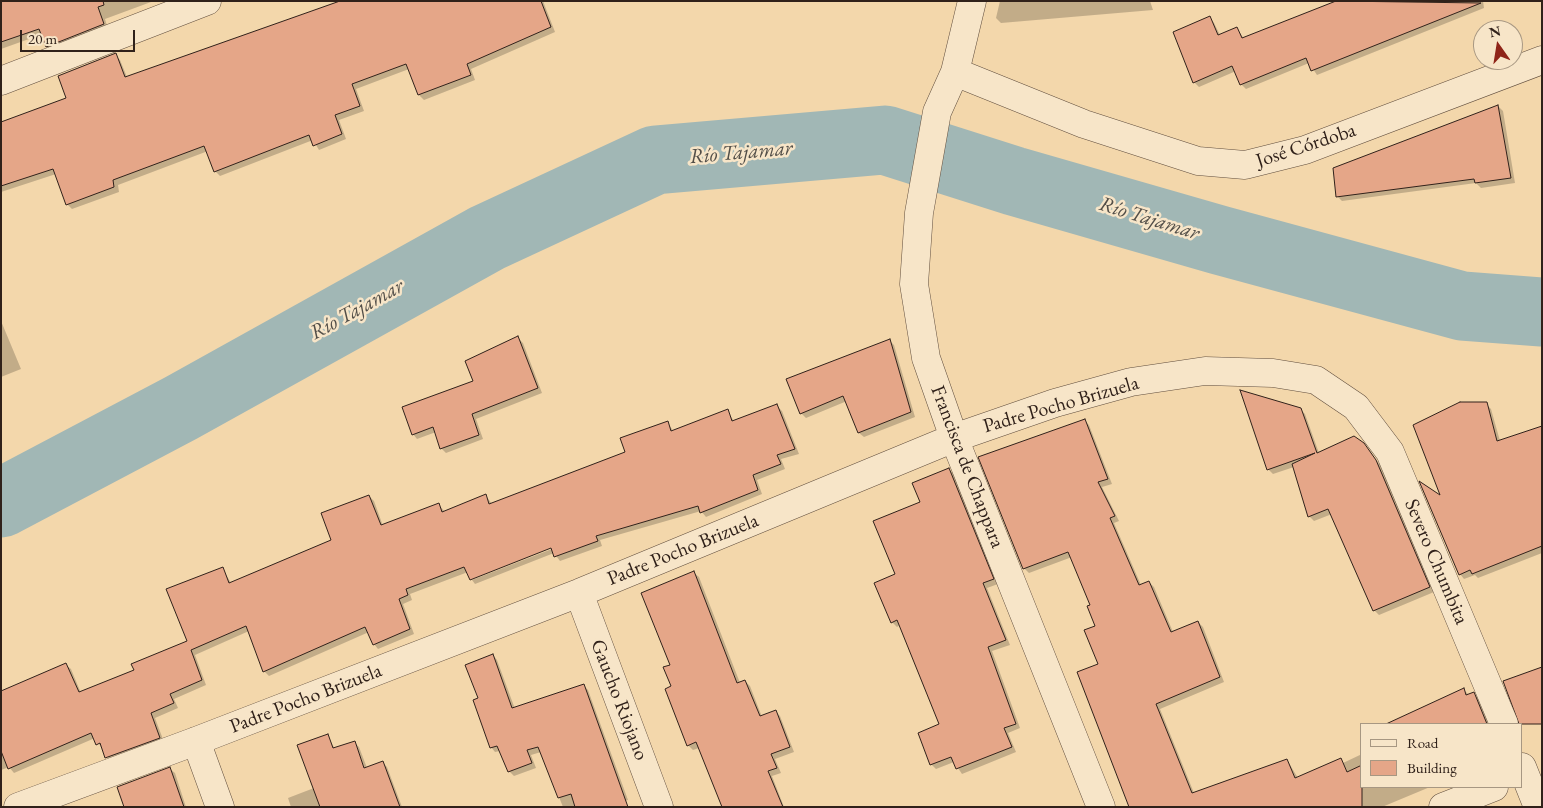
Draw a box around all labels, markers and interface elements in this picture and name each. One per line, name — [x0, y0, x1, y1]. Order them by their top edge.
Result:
scale bar — [22, 20, 138, 52]
north arrow — [1473, 20, 1523, 70]
text: N — [1487, 21, 1502, 41]
text: 20 m — [28, 29, 57, 48]
street label: José Córdoba — [1253, 119, 1359, 173]
water label: Río Tajamar — [688, 136, 794, 170]
water label: Río Tajamar — [1096, 192, 1202, 246]
water label: Río Tajamar — [306, 274, 408, 346]
street label: Padre Pocho Brizuela — [980, 371, 1142, 439]
street label: Francisca de Chappara — [925, 382, 1009, 552]
street label: Severo Chumbita — [1399, 496, 1473, 628]
street label: Padre Pocho Brizuela — [604, 509, 762, 591]
street label: Gaucho Riojano — [585, 636, 653, 764]
street label: Padre Pocho Brizuela — [227, 659, 385, 739]
legend — [1360, 723, 1523, 788]
text: Road — [1407, 733, 1438, 752]
text: Building — [1407, 758, 1457, 777]

